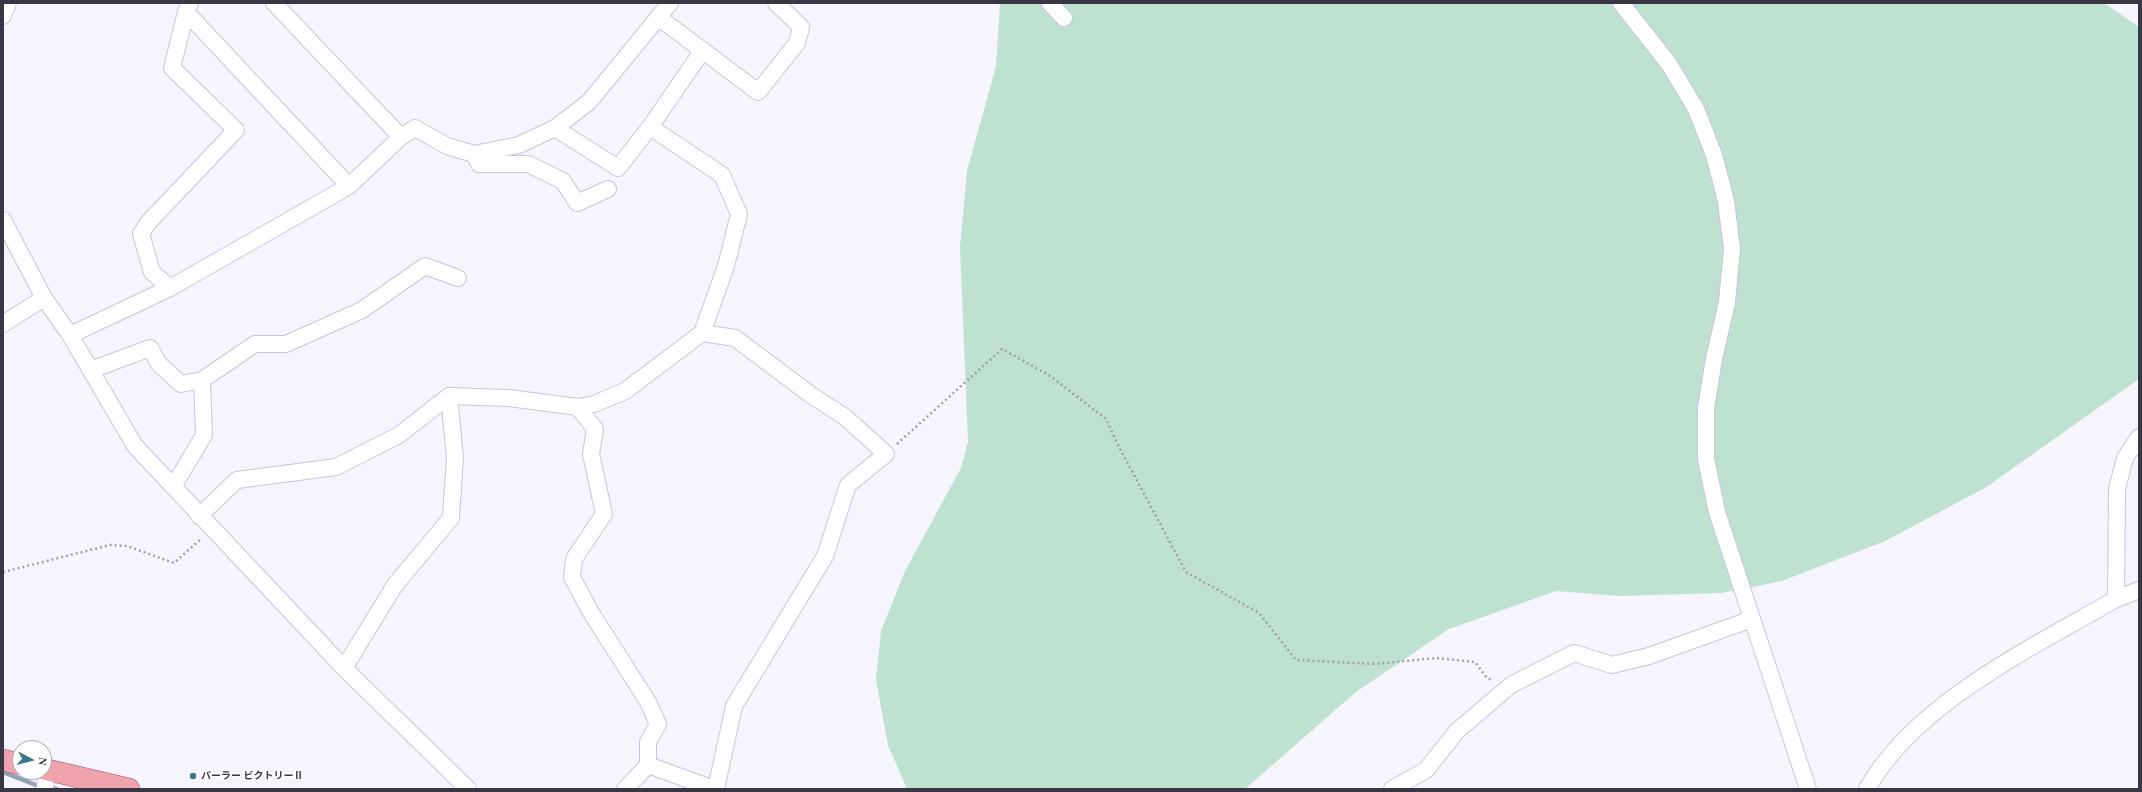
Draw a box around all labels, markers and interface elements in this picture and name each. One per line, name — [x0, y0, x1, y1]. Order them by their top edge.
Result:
north arrow — [12, 740, 52, 780]
text: N — [36, 757, 49, 766]
place label: パーラー ビクトリーⅡ — [201, 770, 303, 782]
marker: パーラー ビクトリーⅡ — [188, 771, 198, 781]

